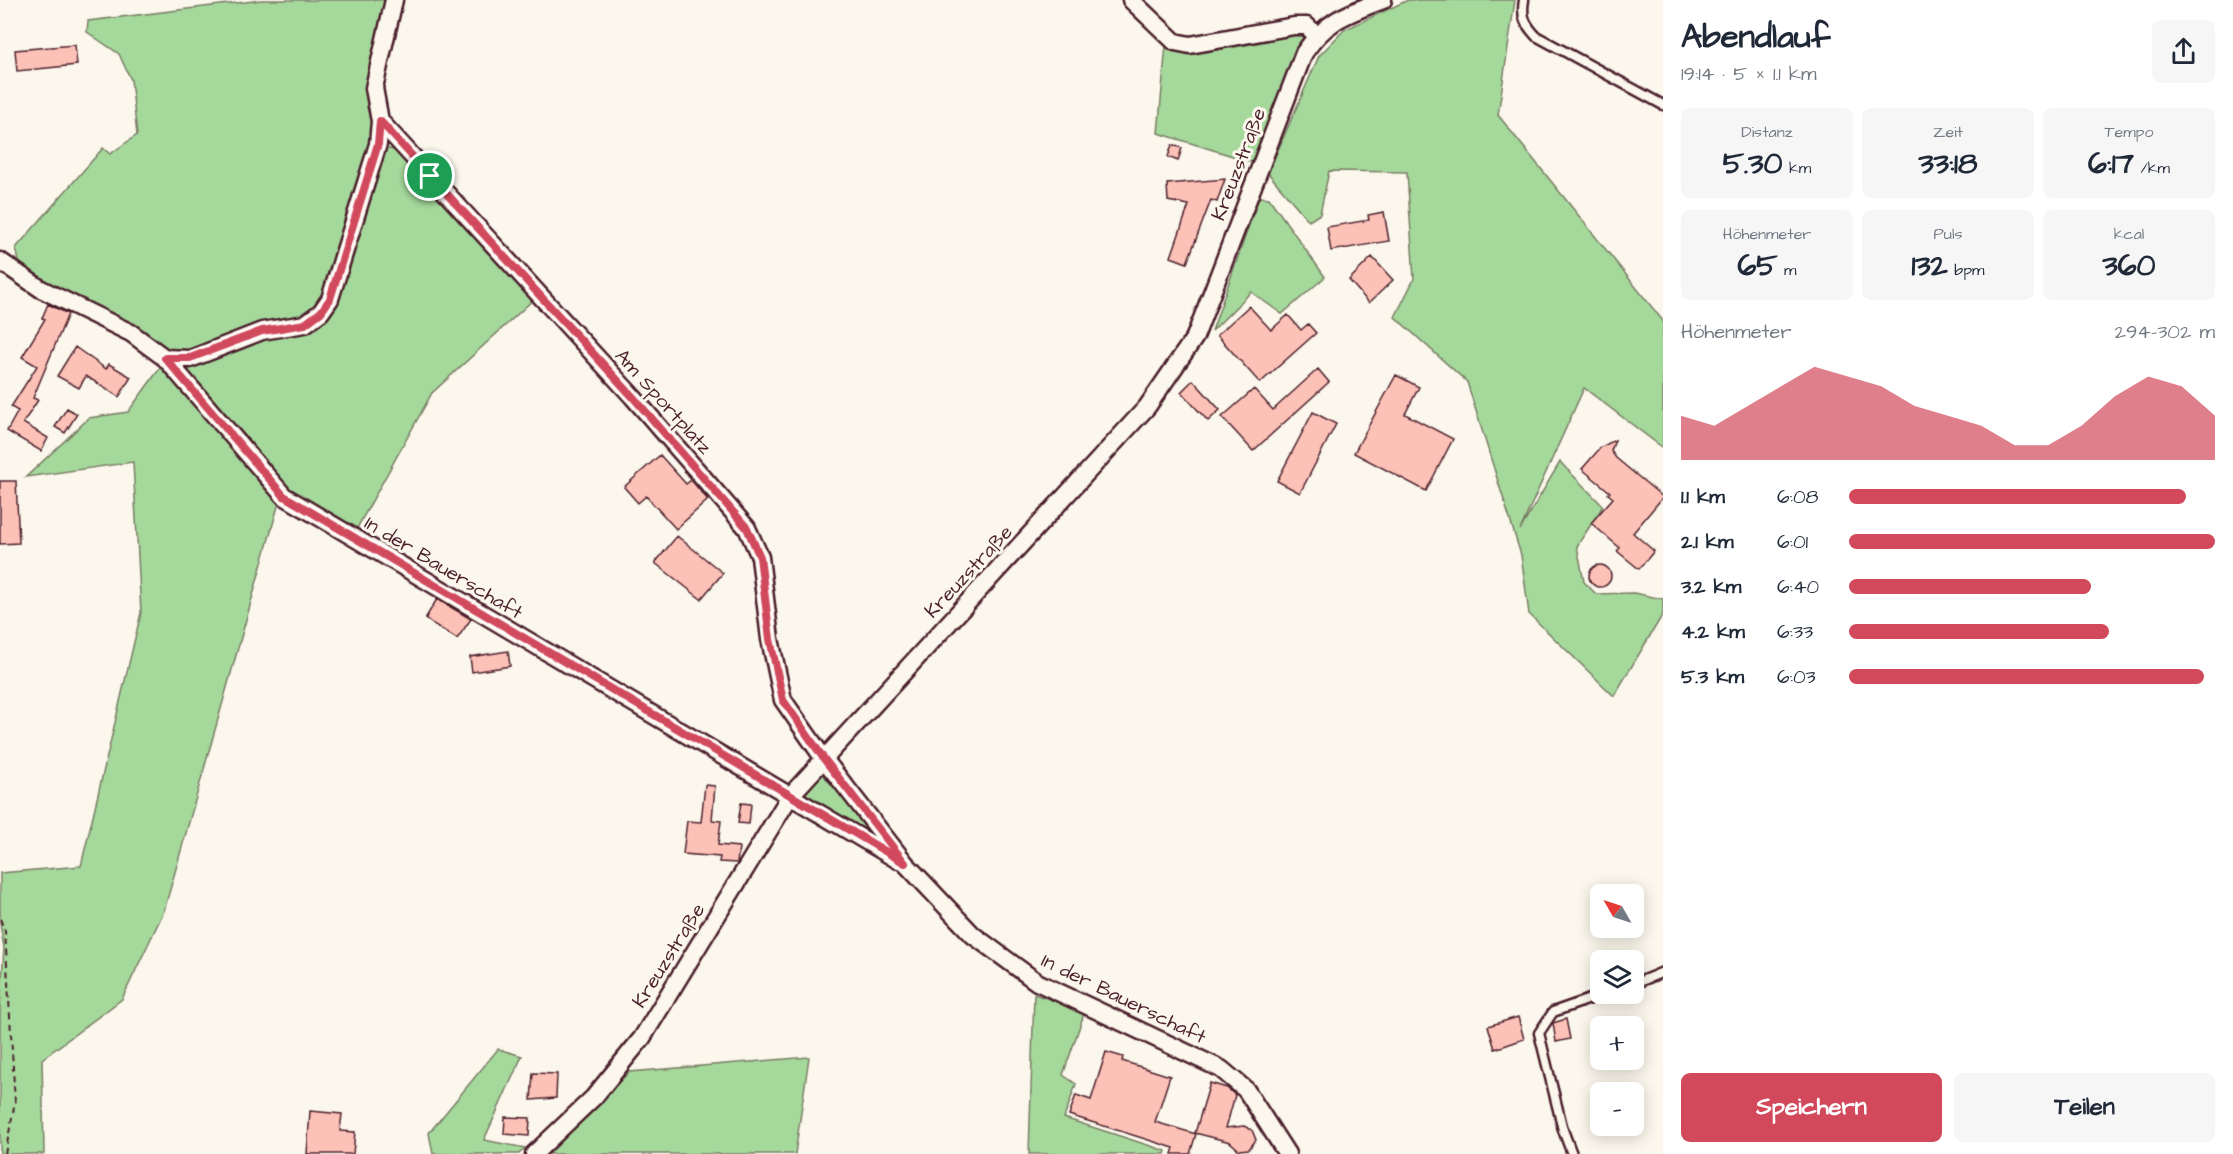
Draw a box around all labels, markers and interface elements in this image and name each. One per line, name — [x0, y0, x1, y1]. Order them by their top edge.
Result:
text: Abendlauf — [1681, 14, 1830, 60]
button: share — [2152, 20, 2215, 83]
text: 19:14 · 5 × 1.1 km — [1681, 60, 1817, 88]
street label: Kreuzstraße — [1205, 104, 1273, 225]
text: Distanz — [1741, 121, 1793, 143]
text: Zeit — [1933, 121, 1963, 143]
text: Tempo — [2105, 121, 2153, 143]
text: 5.30 — [1723, 143, 1782, 185]
text: 33:18 — [1919, 143, 1977, 185]
text: 6:17 — [2088, 143, 2134, 185]
pin — [404, 150, 455, 201]
text: km — [1782, 157, 1811, 179]
text: /km — [2134, 157, 2170, 179]
icon: arrive — [413, 159, 446, 192]
text: Höhenmeter — [1723, 223, 1811, 245]
text: Puls — [1934, 223, 1962, 245]
text: kcal — [2114, 223, 2144, 245]
text: 65 — [1738, 245, 1778, 287]
text: 132 — [1911, 245, 1948, 287]
text: 360 — [2103, 245, 2156, 287]
text: m — [1778, 259, 1796, 281]
text: bpm — [1948, 259, 1985, 281]
text: Höhenmeter — [1681, 318, 1791, 346]
text: 294–302 m — [2115, 318, 2215, 346]
street label: Am Sportplatz — [608, 343, 718, 461]
text: 1.1 km — [1681, 483, 1725, 511]
text: 6:08 — [1777, 483, 1818, 511]
street label: In der Bauerschaft — [359, 509, 528, 626]
street label: Kreuzstraße — [918, 519, 1019, 625]
text: 2.1 km — [1681, 528, 1734, 556]
text: 6:01 — [1777, 528, 1808, 556]
text: 3.2 km — [1681, 573, 1741, 601]
text: 6:40 — [1777, 573, 1819, 601]
text: 4.2 km — [1681, 618, 1745, 646]
text: 6:33 — [1777, 618, 1813, 646]
text: 5.3 km — [1681, 663, 1744, 691]
text: 6:03 — [1777, 663, 1816, 691]
north arrow — [1590, 884, 1644, 938]
map controls — [1590, 884, 1644, 1136]
street label: Kreuzstraße — [626, 898, 712, 1013]
street label: In der Bauerschaft — [1036, 947, 1211, 1051]
button: layers — [1590, 950, 1644, 1004]
button: + — [1590, 1016, 1644, 1070]
button: Speichern — [1681, 1073, 1942, 1142]
button: Teilen — [1954, 1073, 2215, 1142]
button: − — [1590, 1082, 1644, 1136]

